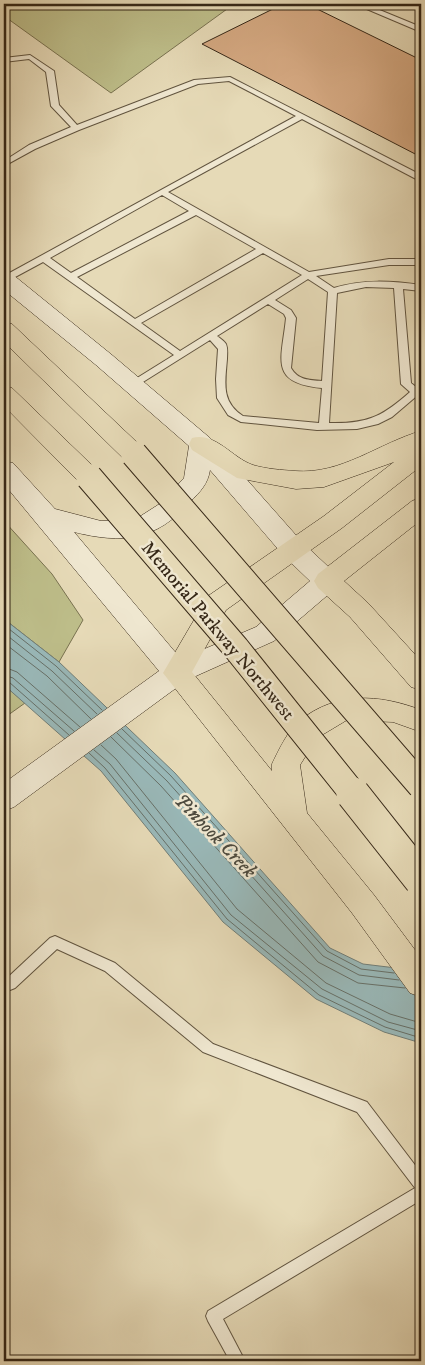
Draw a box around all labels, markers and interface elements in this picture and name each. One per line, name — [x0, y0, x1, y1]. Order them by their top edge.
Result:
street label: Memorial Parkway Northwest — [136, 537, 300, 725]
water label: Pinhook Creek — [168, 789, 262, 884]

